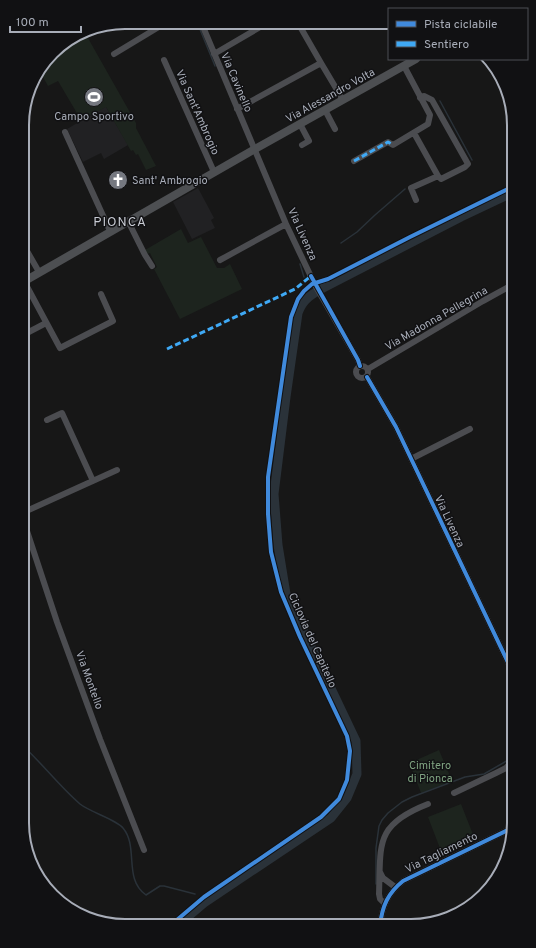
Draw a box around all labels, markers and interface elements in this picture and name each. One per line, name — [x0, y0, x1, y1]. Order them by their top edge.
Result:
scale bar — [10, 8, 81, 34]
legend — [388, 8, 528, 60]
text: 100 m — [16, 15, 49, 31]
text: Pista ciclabile — [424, 17, 498, 33]
text: Sentiero — [424, 37, 469, 53]
street label: Via Cavinello — [217, 50, 255, 115]
street label: Via Alessandro Volta — [283, 65, 378, 126]
street label: Via Sant'Ambrogio — [172, 68, 222, 157]
sports icon: Campo Sportivo — [83, 86, 105, 108]
place label: Campo Sportivo — [54, 110, 134, 124]
church icon: Sant' Ambrogio — [107, 169, 129, 191]
place label: Sant' Ambrogio — [132, 174, 208, 188]
street label: Via Livenza — [284, 206, 320, 263]
district label: PIONCA — [93, 215, 147, 231]
street label: Via Madonna Pellegrina — [383, 284, 490, 354]
street label: Via Livenza — [431, 493, 467, 550]
street label: Ciclovia del Capitello — [285, 591, 339, 690]
street label: Via Montello — [72, 649, 106, 711]
park label: Cimitero di Pionca — [408, 759, 453, 786]
street label: Via Tagliamento — [403, 829, 480, 877]

